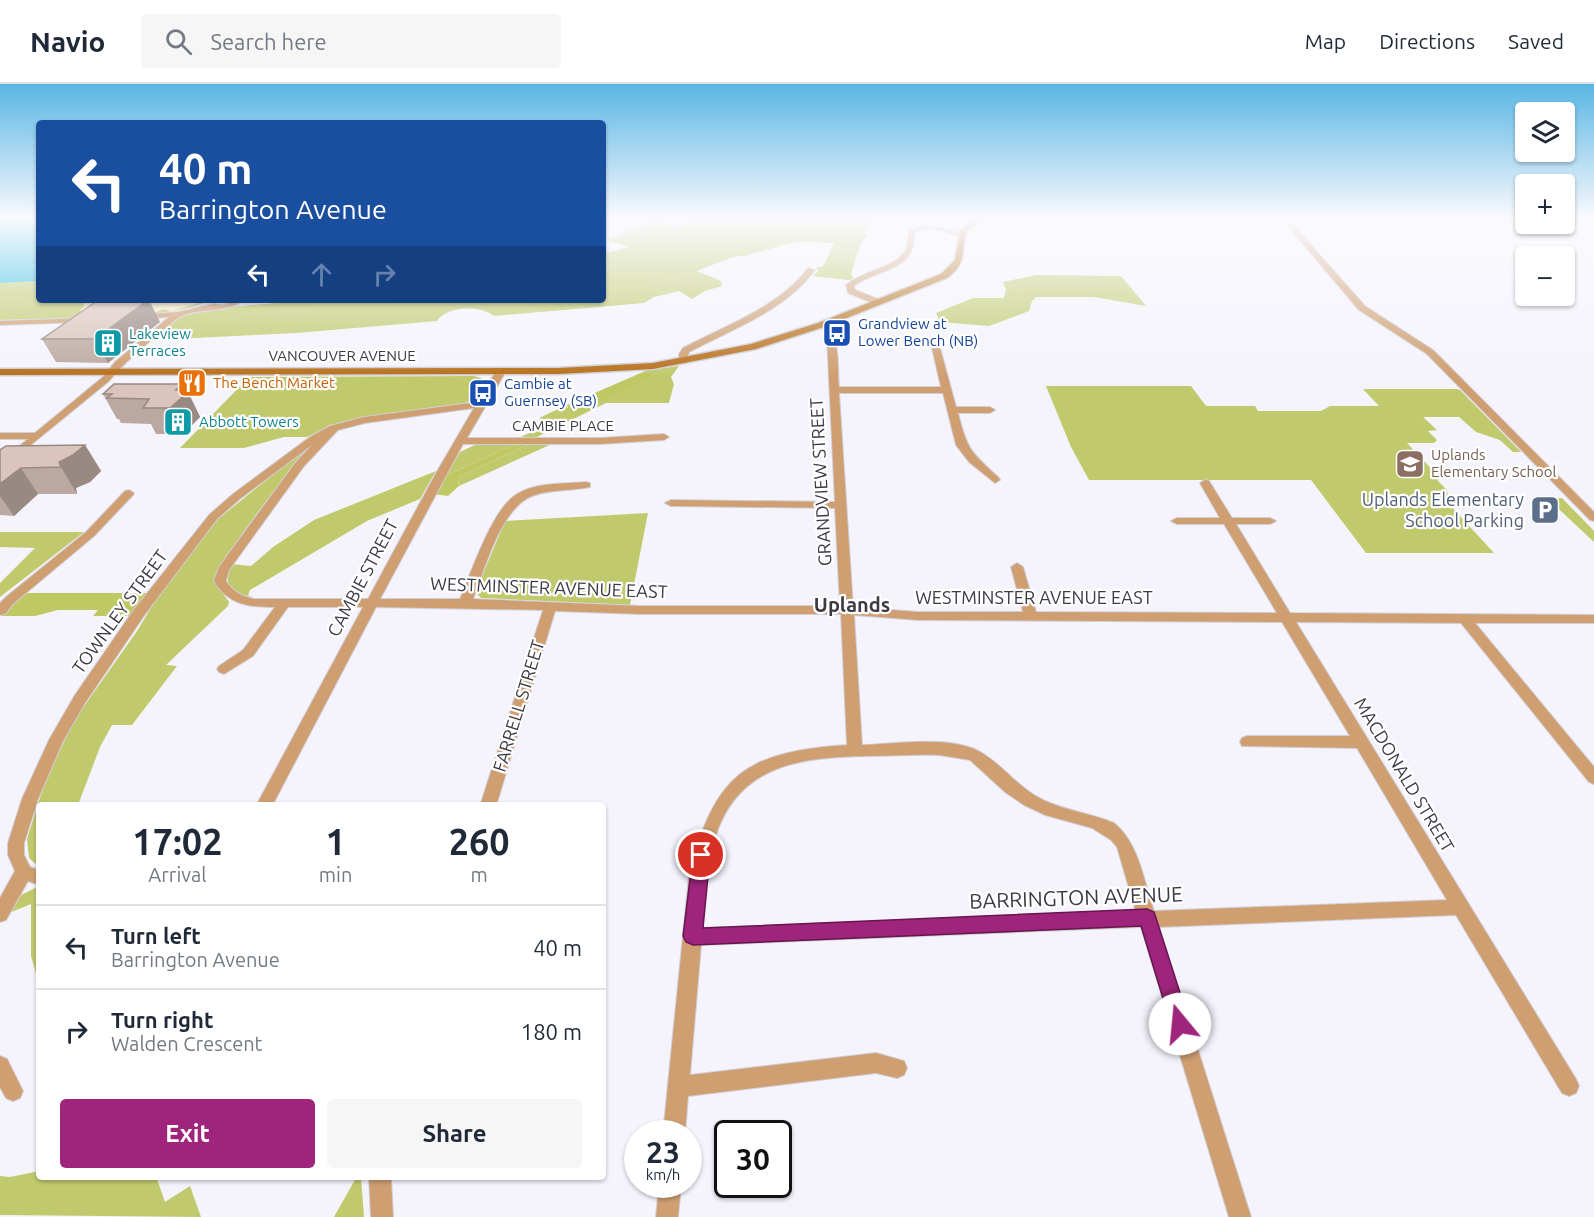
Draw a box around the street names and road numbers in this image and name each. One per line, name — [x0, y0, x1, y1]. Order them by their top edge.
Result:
street label: VANCOUVER AVENUE — [268, 347, 416, 364]
street label: GRANDVIEW STREET — [806, 397, 834, 567]
street label: CAMBIE PLACE — [512, 417, 614, 434]
street label: CAMBIE STREET — [323, 515, 401, 640]
street label: TOWNLEY STREET — [68, 546, 171, 677]
street label: WESTMINSTER AVENUE EAST — [430, 573, 668, 601]
street label: WESTMINSTER AVENUE EAST — [915, 587, 1153, 607]
street label: FARRELL STREET — [489, 638, 548, 774]
street label: MACDONALD STREET — [1351, 694, 1459, 855]
street label: BARRINGTON AVENUE — [969, 881, 1183, 913]

